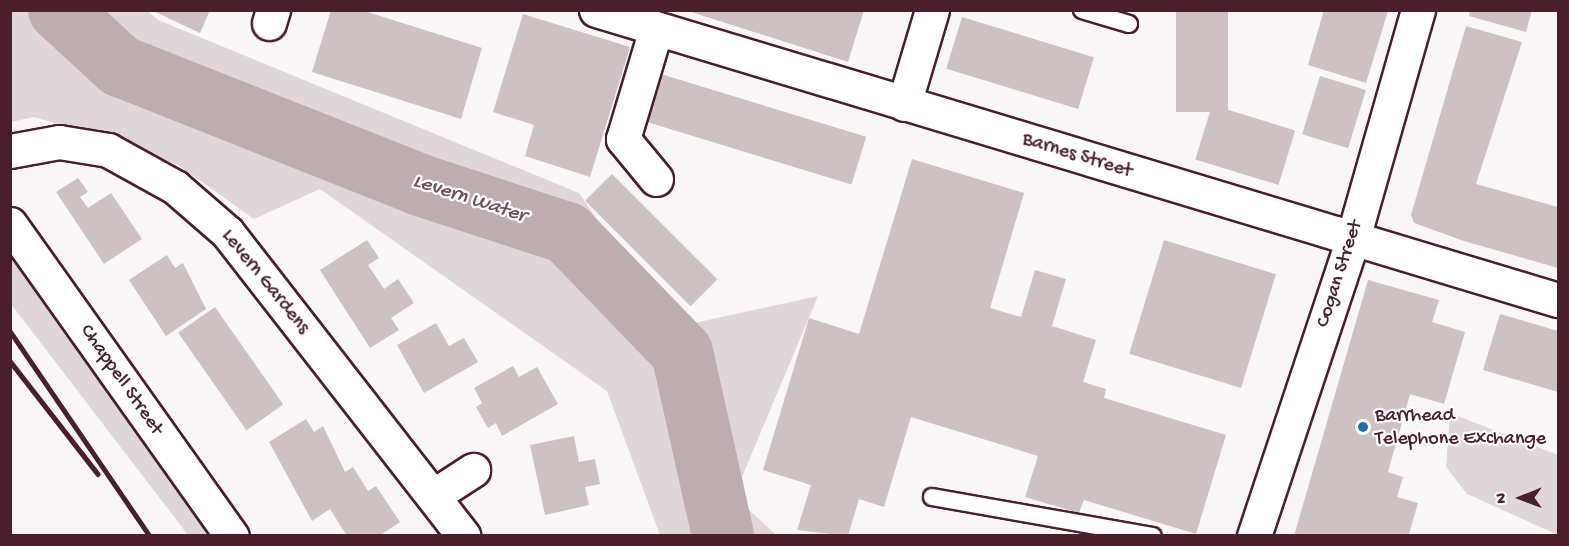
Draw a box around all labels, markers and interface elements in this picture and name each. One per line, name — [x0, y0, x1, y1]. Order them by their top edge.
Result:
street label: Barnes Street — [1019, 128, 1135, 184]
water label: Levern Water — [409, 170, 529, 230]
street label: Cogan Street — [1311, 217, 1369, 331]
street label: Levern Gardens — [215, 225, 315, 339]
street label: Chappell Street — [74, 320, 168, 440]
place label: Barrhead Telephone Exchange — [1375, 404, 1546, 451]
marker: Barrhead Telephone Exchange — [1356, 420, 1370, 434]
north arrow — [1491, 468, 1551, 528]
text: N — [1493, 493, 1512, 504]

